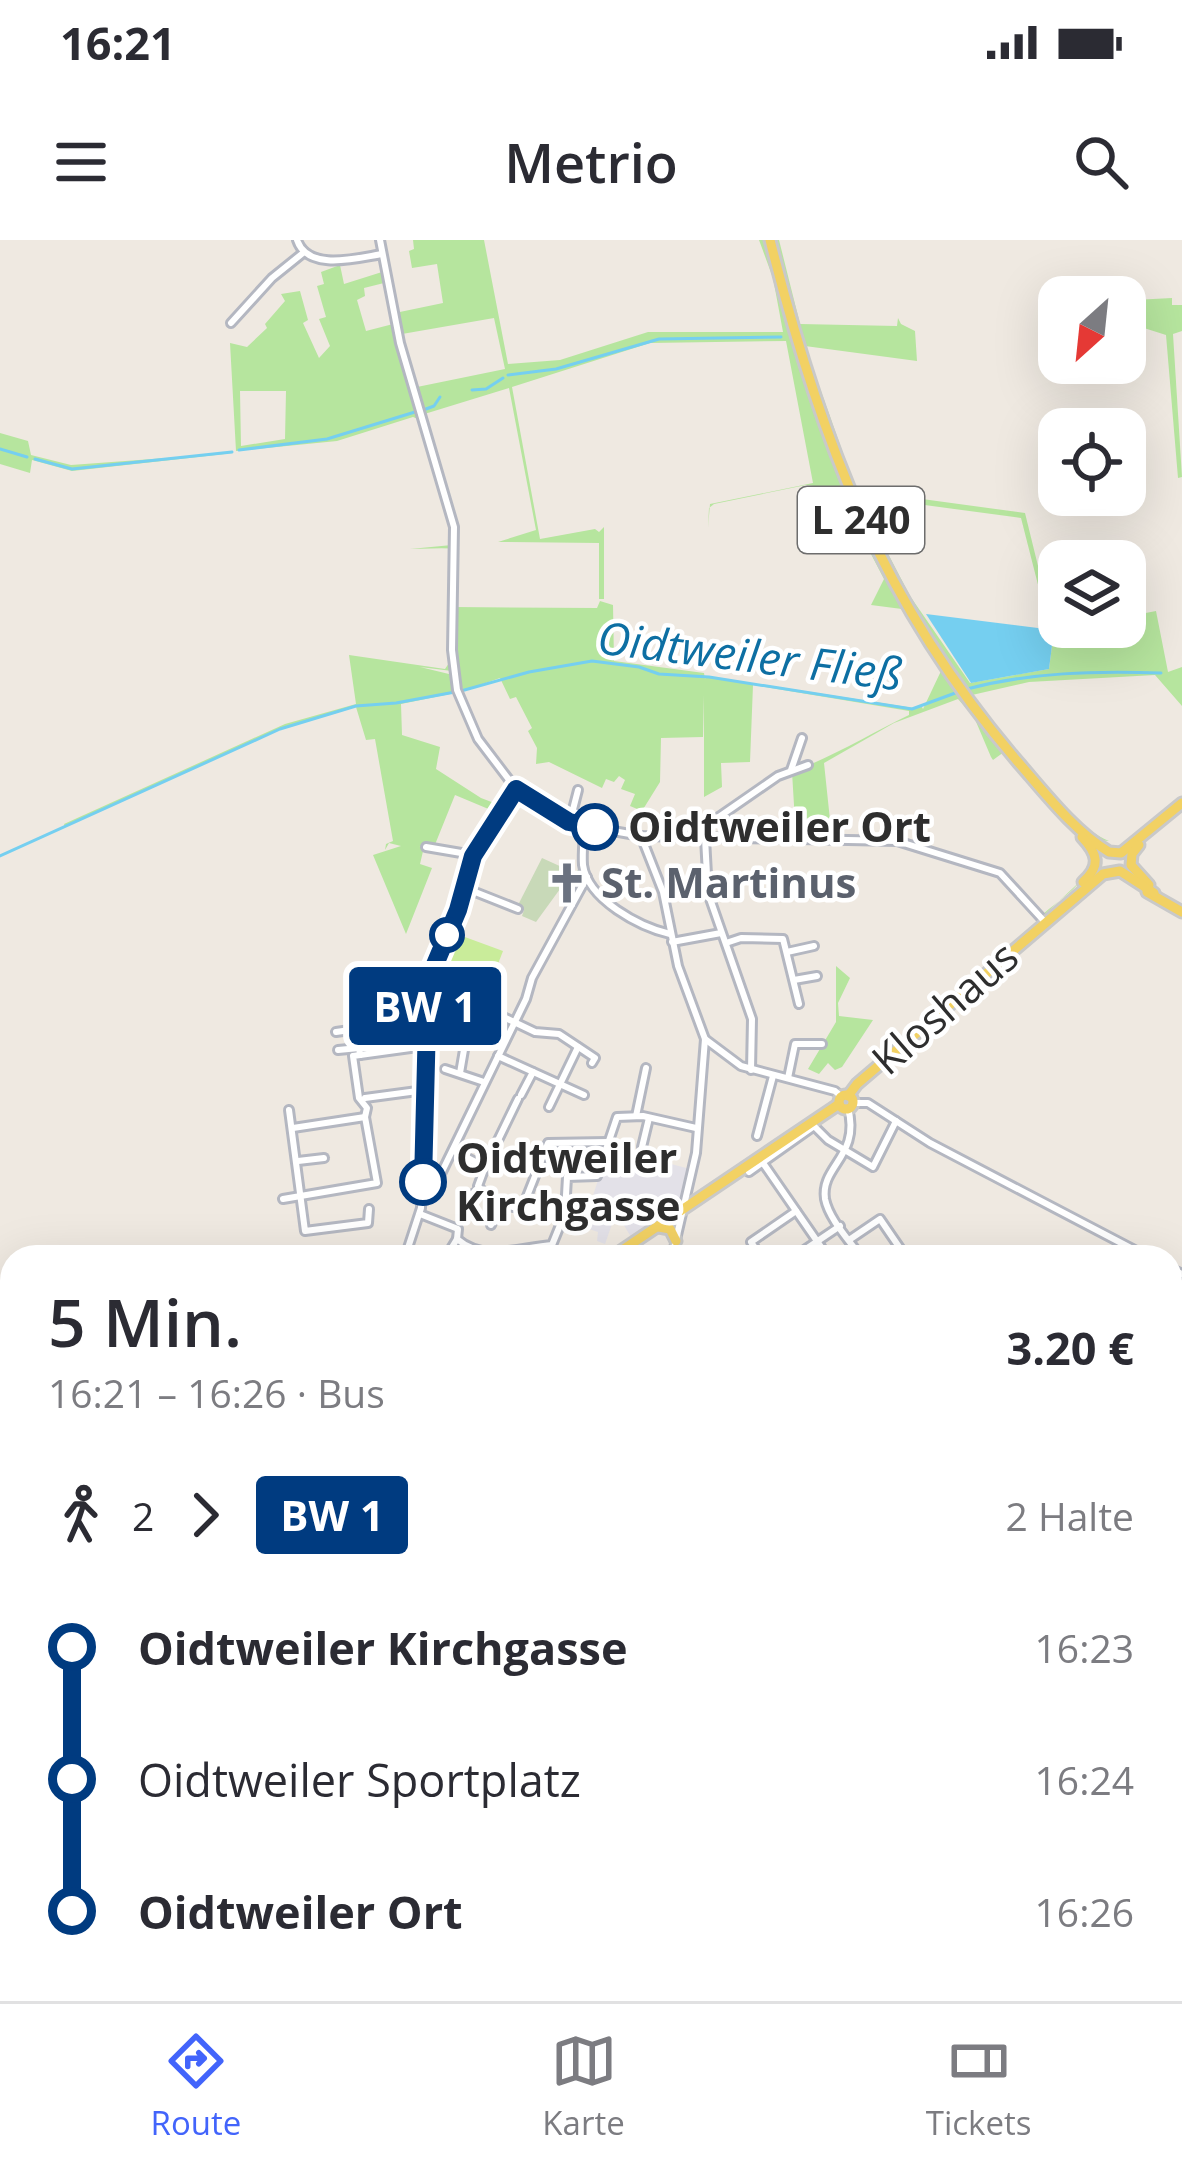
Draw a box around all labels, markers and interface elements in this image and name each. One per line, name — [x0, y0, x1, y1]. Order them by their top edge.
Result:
text: 16:21 — [60, 12, 176, 73]
text: Metrio — [504, 125, 678, 199]
icon: menu — [48, 129, 114, 195]
icon: search — [1068, 129, 1134, 195]
north arrow — [1038, 276, 1146, 384]
map controls — [1038, 276, 1146, 648]
button: locate — [1038, 408, 1146, 516]
road number: L 240 — [798, 487, 924, 553]
button: layers — [1038, 540, 1146, 648]
water label: Oidtweiler Fließ — [594, 606, 906, 703]
place label: Oidtweiler Ort — [628, 797, 931, 854]
marker: Oidtweiler Ort — [573, 805, 617, 849]
place label: St. Martinus — [601, 853, 856, 910]
church icon: St. Martinus — [544, 860, 590, 906]
unlabelled marker — [431, 919, 463, 951]
street label: Kloshaus — [859, 927, 1029, 1086]
line badge: BW 1 — [341, 967, 509, 1045]
text: BW 1 — [373, 977, 477, 1034]
place label: Oidtweiler Kirchgasse — [456, 1128, 681, 1233]
marker: Oidtweiler Kirchgasse — [401, 1160, 445, 1204]
text: 5 Min. — [48, 1276, 242, 1366]
text: 3.20 € — [1007, 1317, 1134, 1378]
text: 16:21 – 16:26 · Bus — [48, 1366, 385, 1419]
icon: walk — [48, 1482, 114, 1548]
icon: forward — [172, 1482, 238, 1548]
text: BW 1 — [280, 1486, 384, 1543]
text: 2 — [132, 1489, 154, 1542]
text: 2 Halte — [1005, 1489, 1134, 1542]
text: Oidtweiler Kirchgasse — [138, 1617, 628, 1678]
text: 16:23 — [1035, 1621, 1134, 1674]
text: Oidtweiler Sportplatz — [138, 1749, 581, 1810]
text: 16:24 — [1035, 1753, 1134, 1806]
text: Oidtweiler Ort — [138, 1881, 463, 1942]
text: 16:26 — [1035, 1885, 1134, 1938]
tab: Route — [151, 2028, 241, 2145]
tab: Karte — [542, 2028, 625, 2145]
tab: Tickets — [926, 2028, 1031, 2145]

